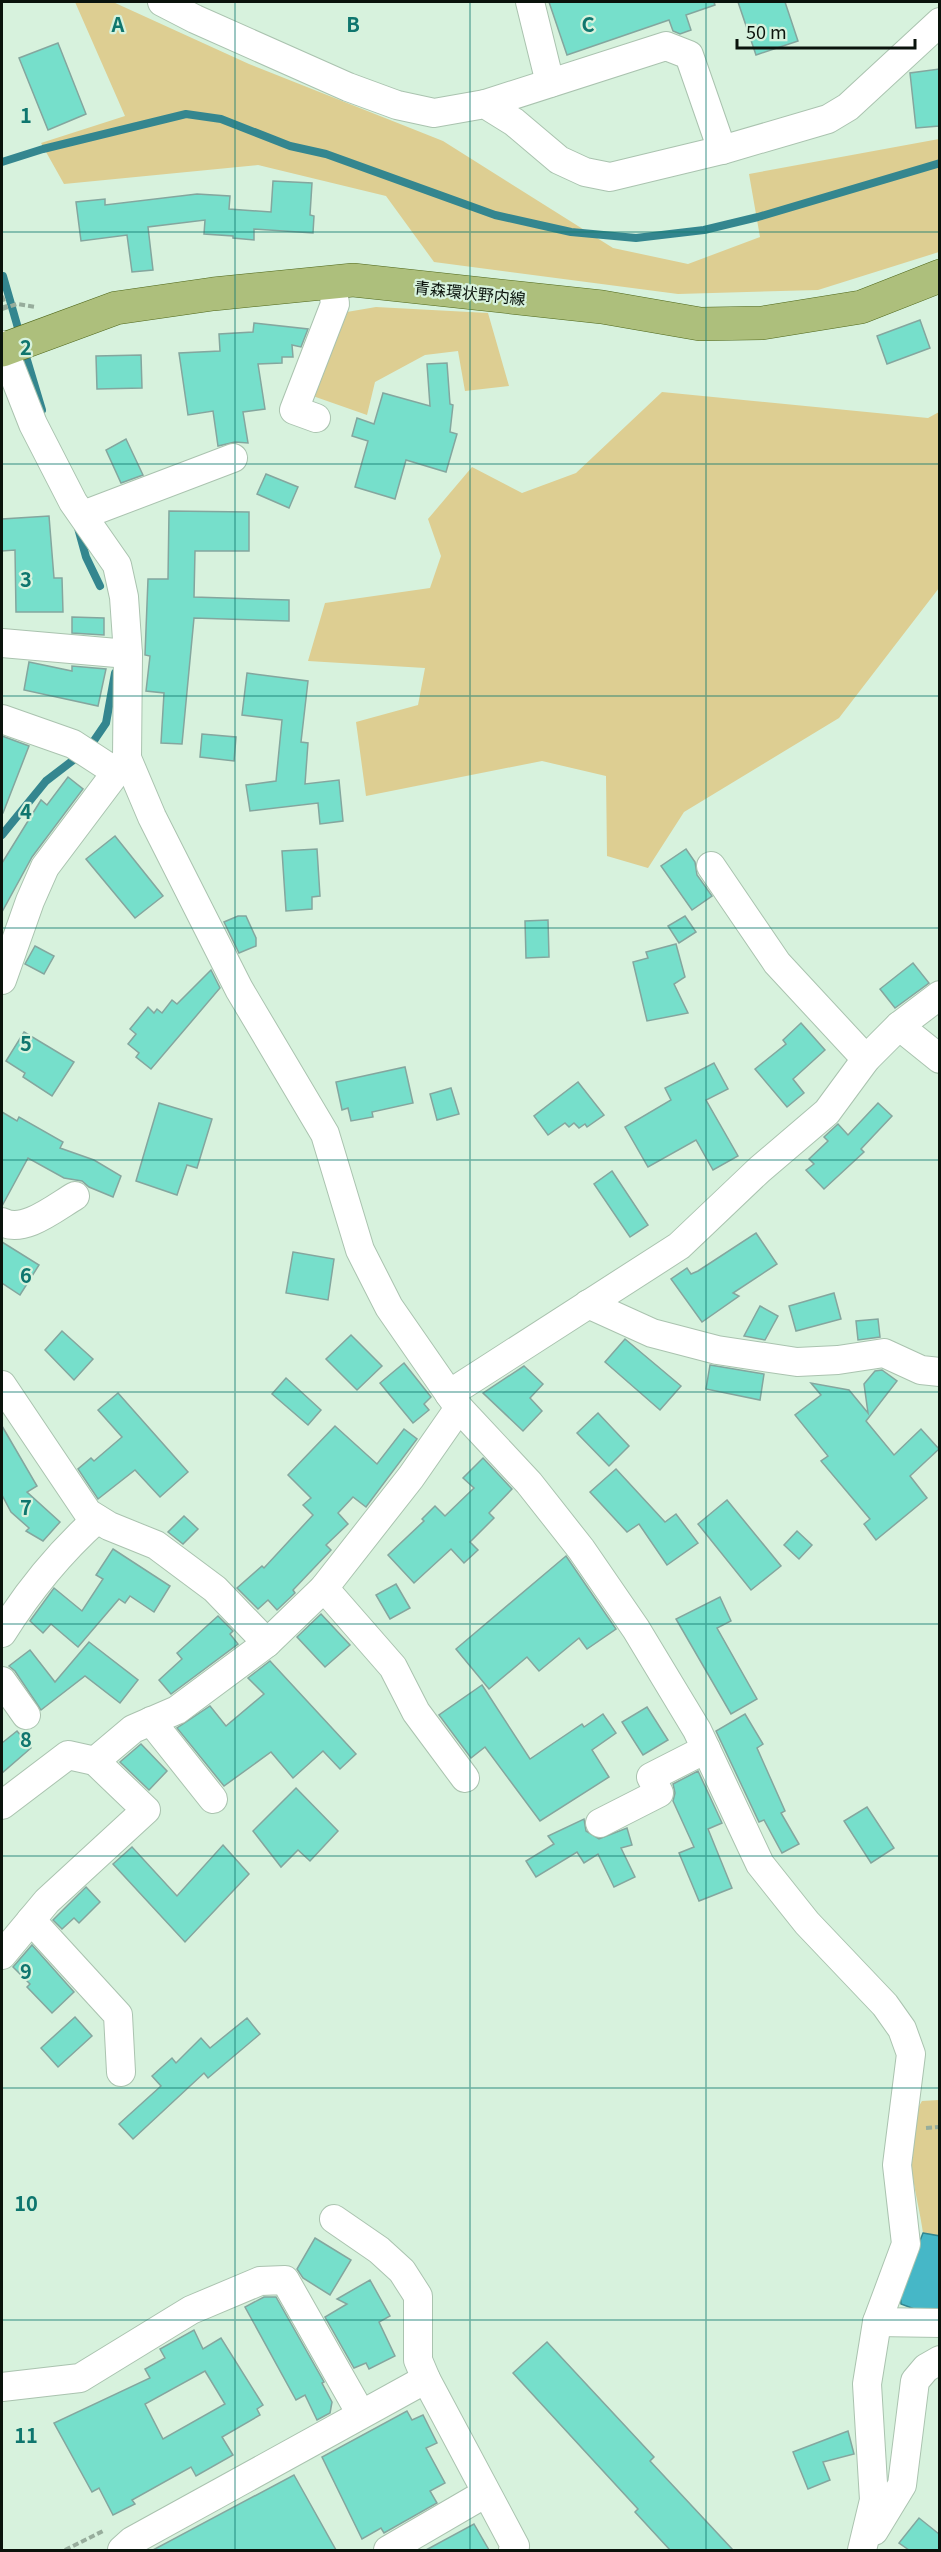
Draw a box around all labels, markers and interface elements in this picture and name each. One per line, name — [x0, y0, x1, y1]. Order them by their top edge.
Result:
text: A — [111, 9, 125, 38]
text: B — [346, 9, 360, 38]
text: C — [581, 9, 595, 38]
scale bar — [737, 12, 916, 50]
text: 50 m — [746, 18, 787, 44]
text: 1 — [20, 100, 32, 129]
street label: 青森環状野内線 — [413, 274, 527, 310]
text: 2 — [20, 332, 32, 361]
text: 3 — [20, 564, 32, 593]
text: 4 — [20, 796, 32, 825]
text: 5 — [20, 1028, 32, 1057]
text: 6 — [20, 1260, 32, 1289]
text: 7 — [20, 1492, 32, 1521]
text: 8 — [20, 1724, 32, 1753]
text: 9 — [20, 1956, 32, 1985]
text: 10 — [14, 2188, 38, 2217]
text: 11 — [14, 2420, 38, 2449]

